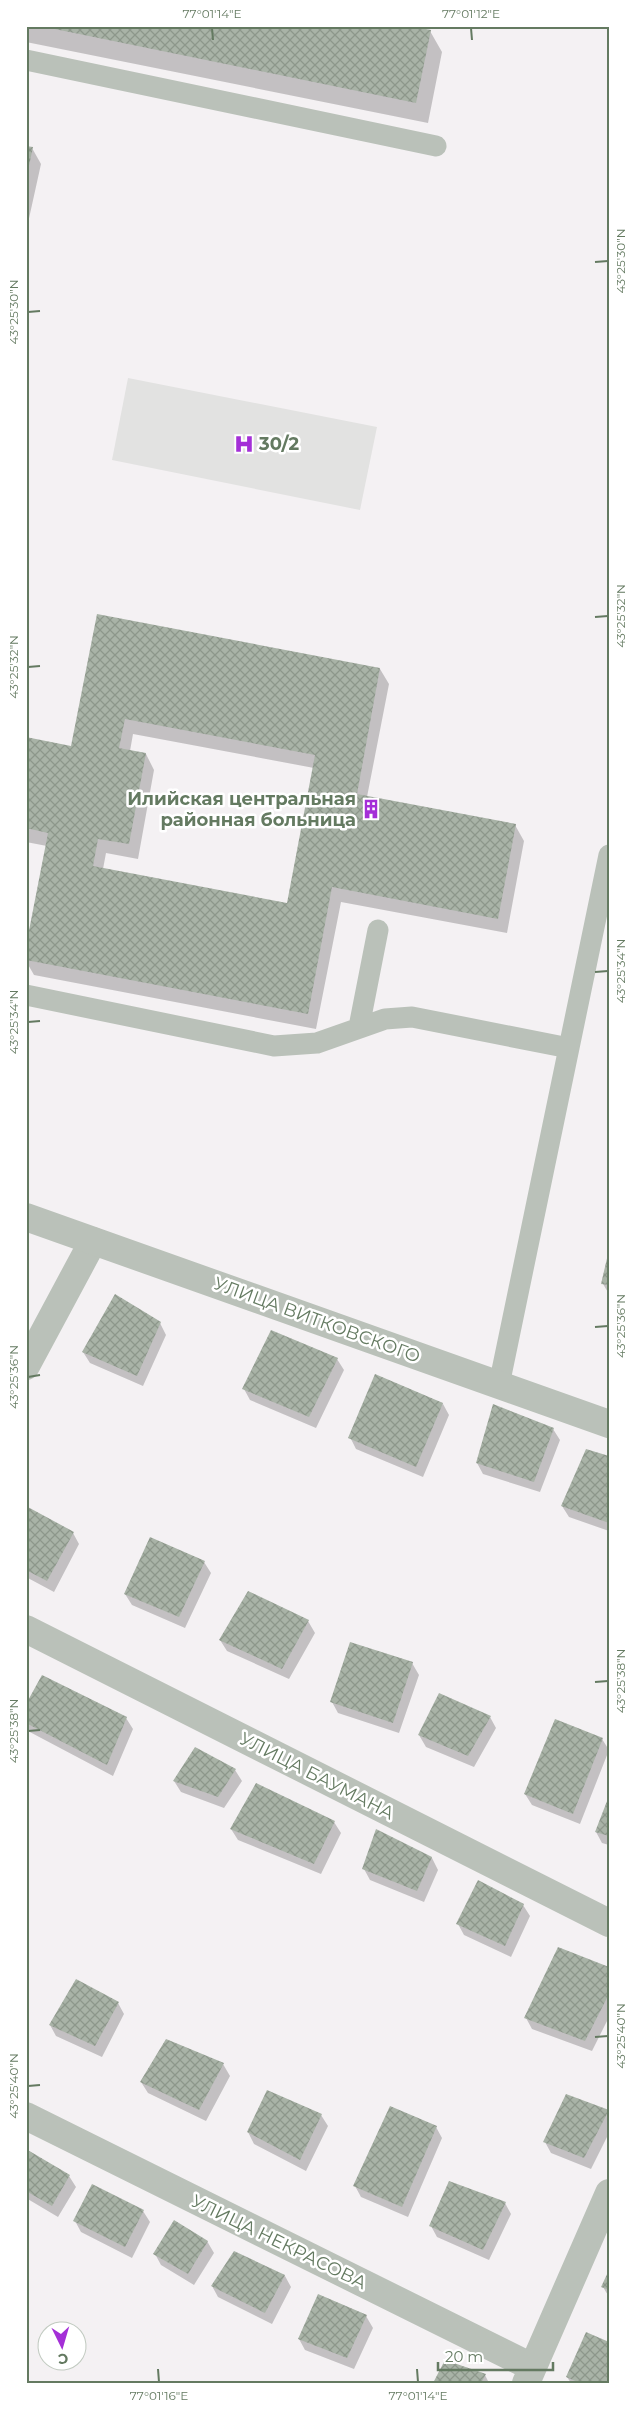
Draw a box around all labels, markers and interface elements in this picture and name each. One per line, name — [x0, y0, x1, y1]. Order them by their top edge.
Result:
text: 77°01'14"E — [183, 6, 241, 21]
text: 77°01'12"E — [442, 6, 500, 21]
text: 43°25'30"N — [613, 228, 628, 294]
text: 43°25'30"N — [6, 279, 21, 345]
hospital icon: 30/2 — [233, 433, 255, 455]
place label: 30/2 — [258, 433, 300, 455]
text: 43°25'32"N — [613, 584, 628, 648]
text: 43°25'32"N — [6, 635, 21, 699]
place label: Илийская центральная районная больница — [127, 788, 356, 831]
building icon: Илийская центральная районная больница — [360, 798, 382, 820]
text: 43°25'34"N — [613, 939, 628, 1003]
text: 43°25'34"N — [6, 990, 21, 1054]
street label: УЛИЦА ВИТКОВСКОГО — [211, 1272, 423, 1368]
text: 43°25'36"N — [613, 1294, 628, 1358]
text: 43°25'36"N — [6, 1345, 21, 1409]
text: 43°25'38"N — [613, 1649, 628, 1713]
text: 43°25'38"N — [6, 1699, 21, 1763]
street label: УЛИЦА БАУМАНА — [236, 1727, 399, 1825]
text: 43°25'40"N — [613, 2003, 628, 2069]
text: 43°25'40"N — [6, 2053, 21, 2119]
street label: УЛИЦА НЕКРАСОВА — [188, 2190, 371, 2294]
north arrow — [38, 2322, 88, 2372]
scale bar — [438, 2339, 552, 2371]
text: 20 m — [445, 2347, 483, 2366]
text: С — [57, 2350, 69, 2368]
text: 77°01'16"E — [130, 2388, 188, 2403]
text: 77°01'14"E — [389, 2388, 447, 2403]

